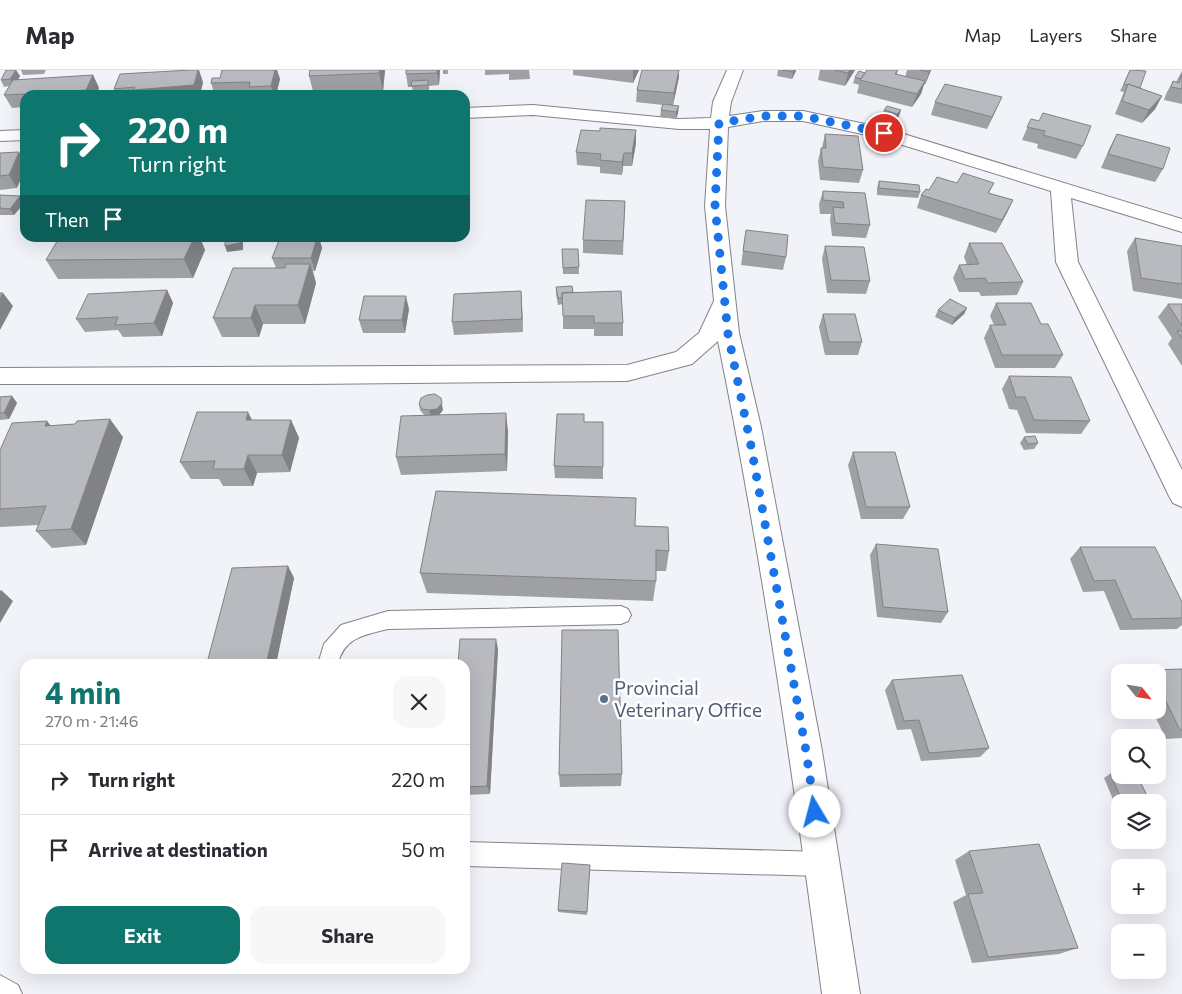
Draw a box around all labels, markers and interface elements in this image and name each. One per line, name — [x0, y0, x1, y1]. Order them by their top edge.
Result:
text: Map — [25, 20, 75, 49]
text: Map — [964, 24, 1001, 46]
text: Layers — [1029, 24, 1082, 46]
text: Share — [1110, 24, 1157, 46]
text: 220 m — [128, 107, 228, 150]
icon: right — [45, 110, 110, 175]
pin — [863, 112, 905, 154]
icon: arrive — [870, 119, 898, 147]
text: Turn right — [128, 150, 226, 177]
icon: arrive — [99, 205, 127, 233]
text: Then — [45, 208, 89, 231]
north arrow — [1111, 664, 1166, 719]
map controls — [1111, 664, 1166, 979]
text: 4 min — [45, 673, 121, 710]
button: close — [393, 676, 445, 728]
place label: Provincial Veterinary Office — [614, 676, 762, 721]
marker: Provincial Veterinary Office — [598, 693, 610, 705]
text: 270 m · 21:46 — [45, 711, 138, 730]
button: search — [1111, 729, 1166, 784]
icon: right — [45, 766, 73, 794]
text: Turn right — [88, 768, 175, 791]
text: 220 m — [391, 768, 445, 791]
position arrow — [788, 785, 840, 837]
button: layers — [1111, 794, 1166, 849]
icon: arrive — [45, 836, 73, 864]
text: Arrive at destination — [88, 838, 268, 861]
text: 50 m — [401, 838, 445, 861]
button: + — [1111, 859, 1166, 914]
button: Exit — [45, 906, 240, 964]
button: Share — [250, 906, 445, 964]
button: − — [1111, 924, 1166, 979]

